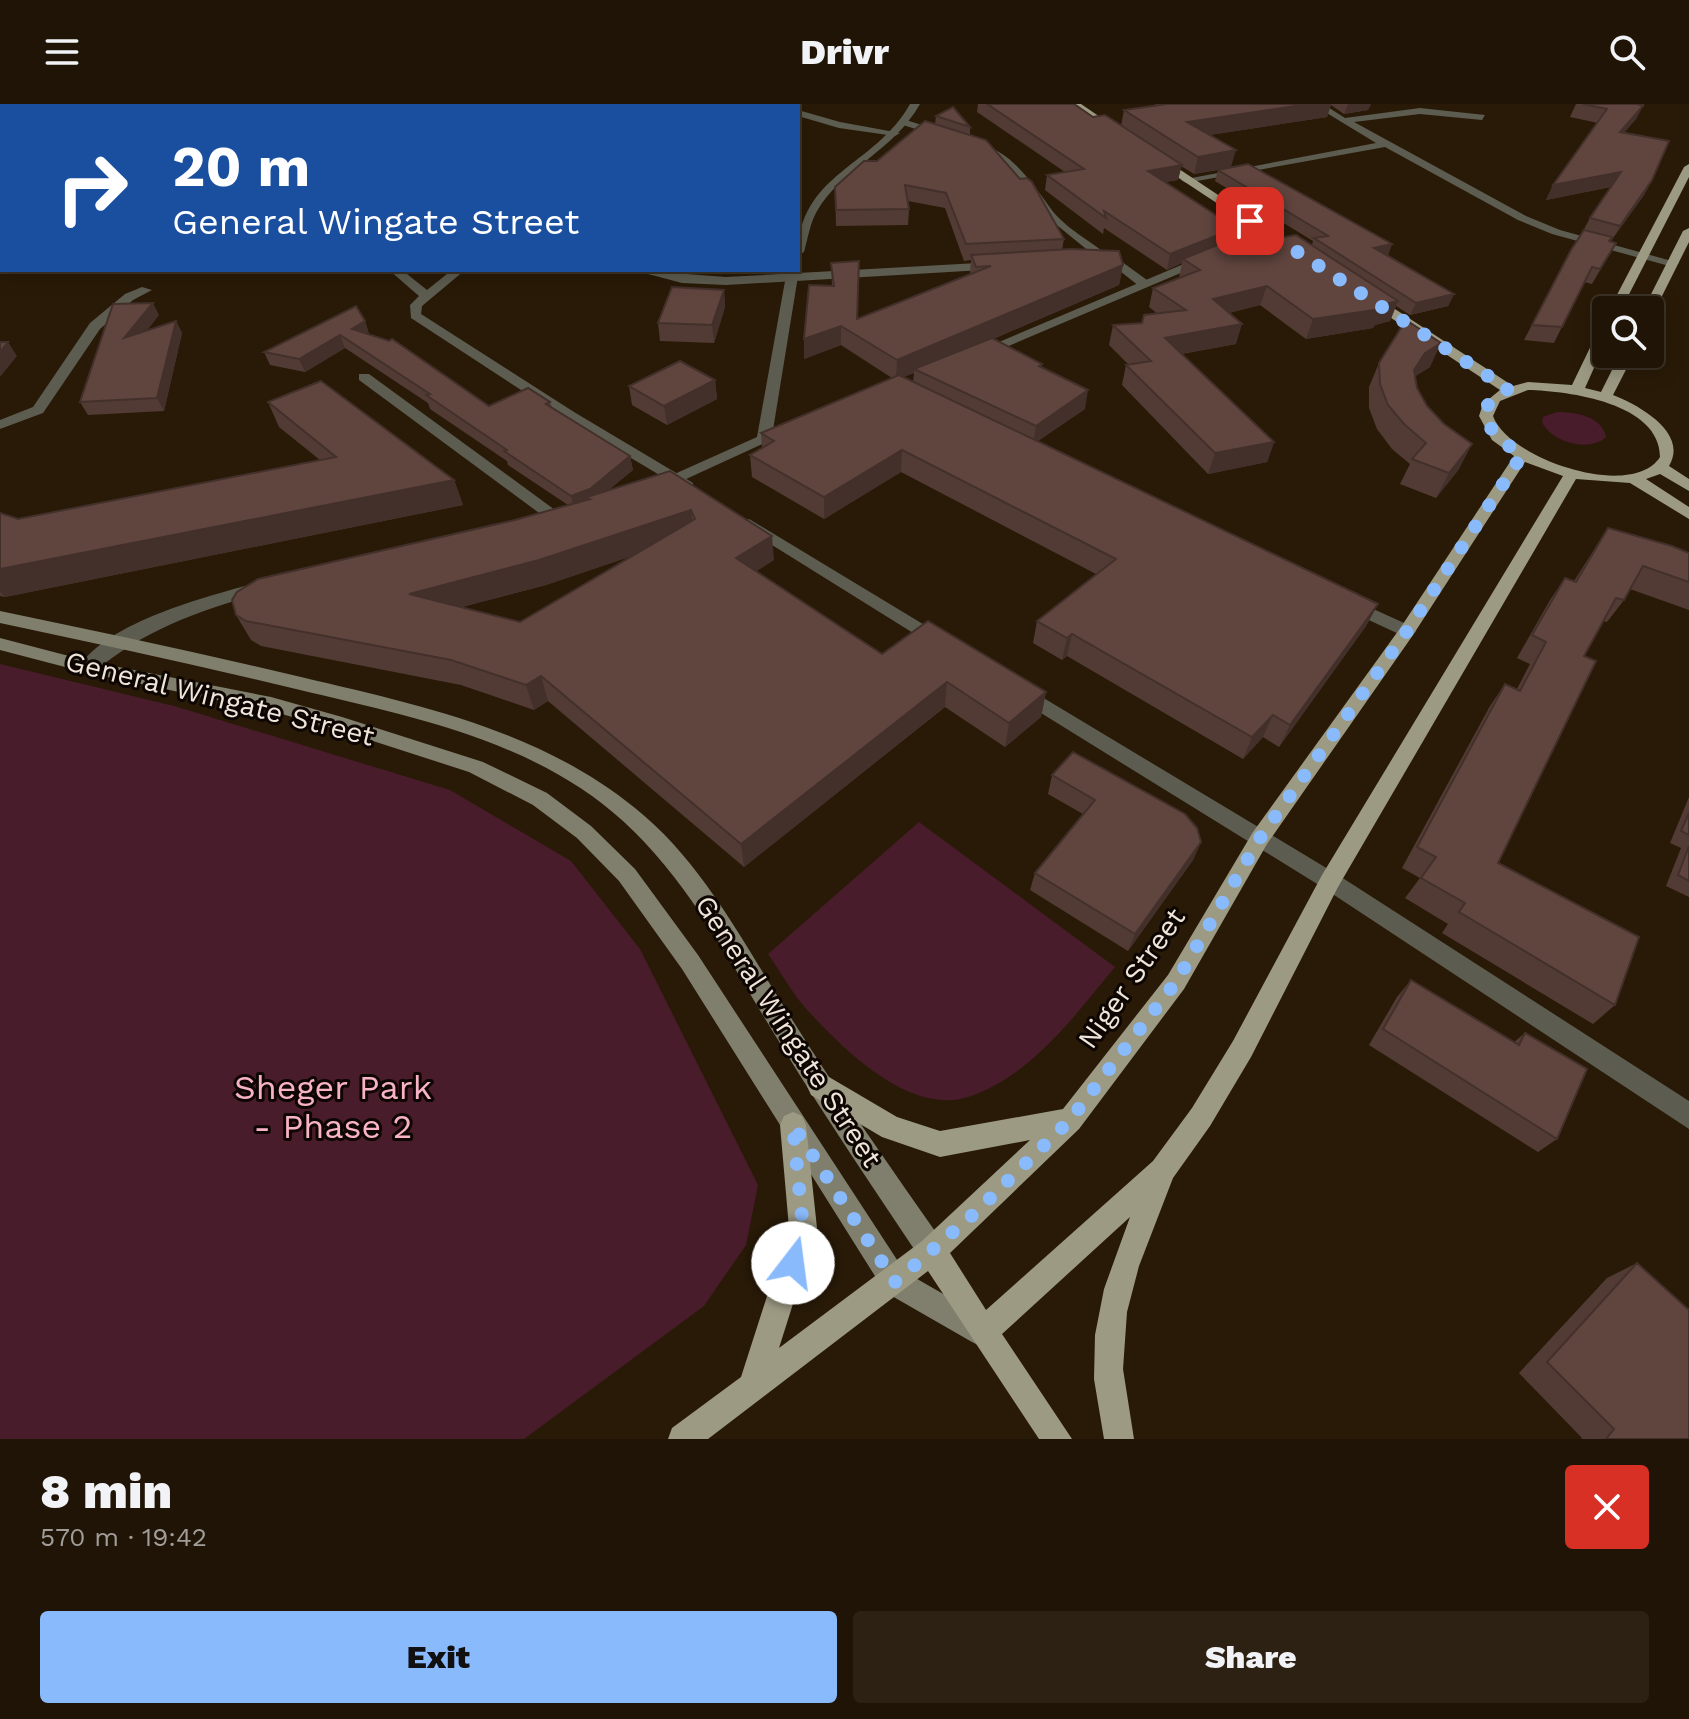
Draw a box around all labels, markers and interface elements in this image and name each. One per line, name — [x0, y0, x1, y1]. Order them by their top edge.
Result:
icon: menu — [40, 30, 84, 74]
icon: search — [1605, 30, 1649, 74]
text: Drivr — [800, 31, 889, 73]
text: 20 m — [172, 134, 310, 200]
icon: right — [40, 136, 144, 240]
pin — [1216, 187, 1284, 255]
icon: arrive — [1228, 199, 1272, 243]
text: General Wingate Street — [172, 201, 579, 243]
map controls — [1592, 296, 1664, 368]
button: search — [1592, 296, 1664, 368]
street label: General Wingate Street — [62, 644, 378, 753]
street label: General Wingate Street — [688, 889, 889, 1173]
street label: Niger Street — [1071, 902, 1192, 1055]
park label: Sheger Park - Phase 2 — [234, 1067, 432, 1146]
position arrow — [751, 1221, 835, 1305]
text: 8 min — [40, 1463, 172, 1520]
button: close — [1565, 1465, 1649, 1549]
text: 570 m · 19:42 — [40, 1522, 207, 1552]
button: Exit — [40, 1611, 837, 1703]
button: Share — [853, 1611, 1649, 1703]

